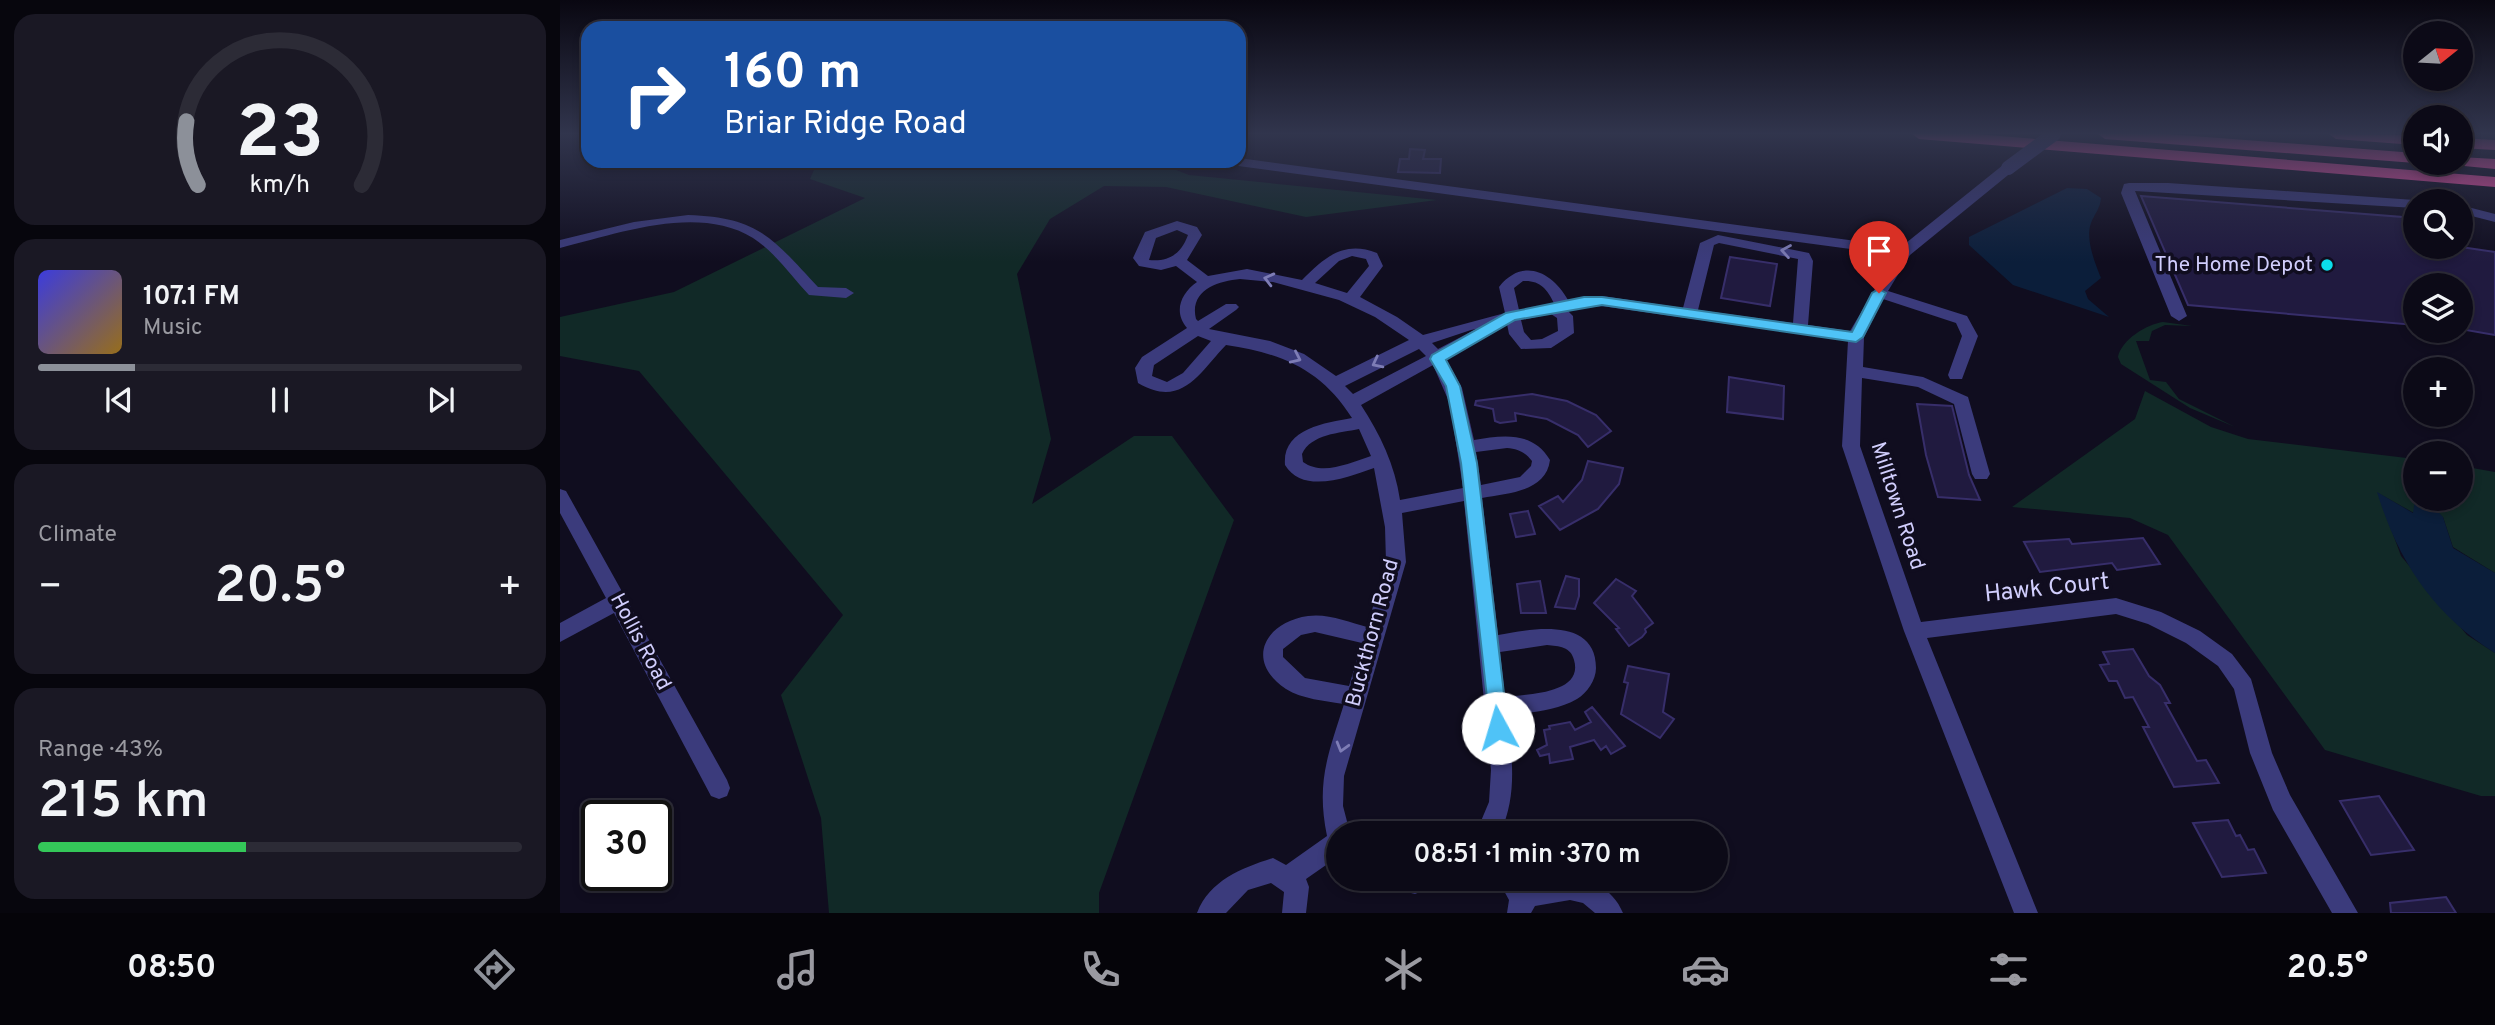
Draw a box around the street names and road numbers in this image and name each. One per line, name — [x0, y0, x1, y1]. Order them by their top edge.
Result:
street label: Milltown Road — [1864, 439, 1930, 573]
street label: Buckthorn Road — [1340, 556, 1406, 710]
street label: Hawk Court — [1983, 568, 2111, 610]
street label: Hollis Road — [603, 589, 677, 695]

